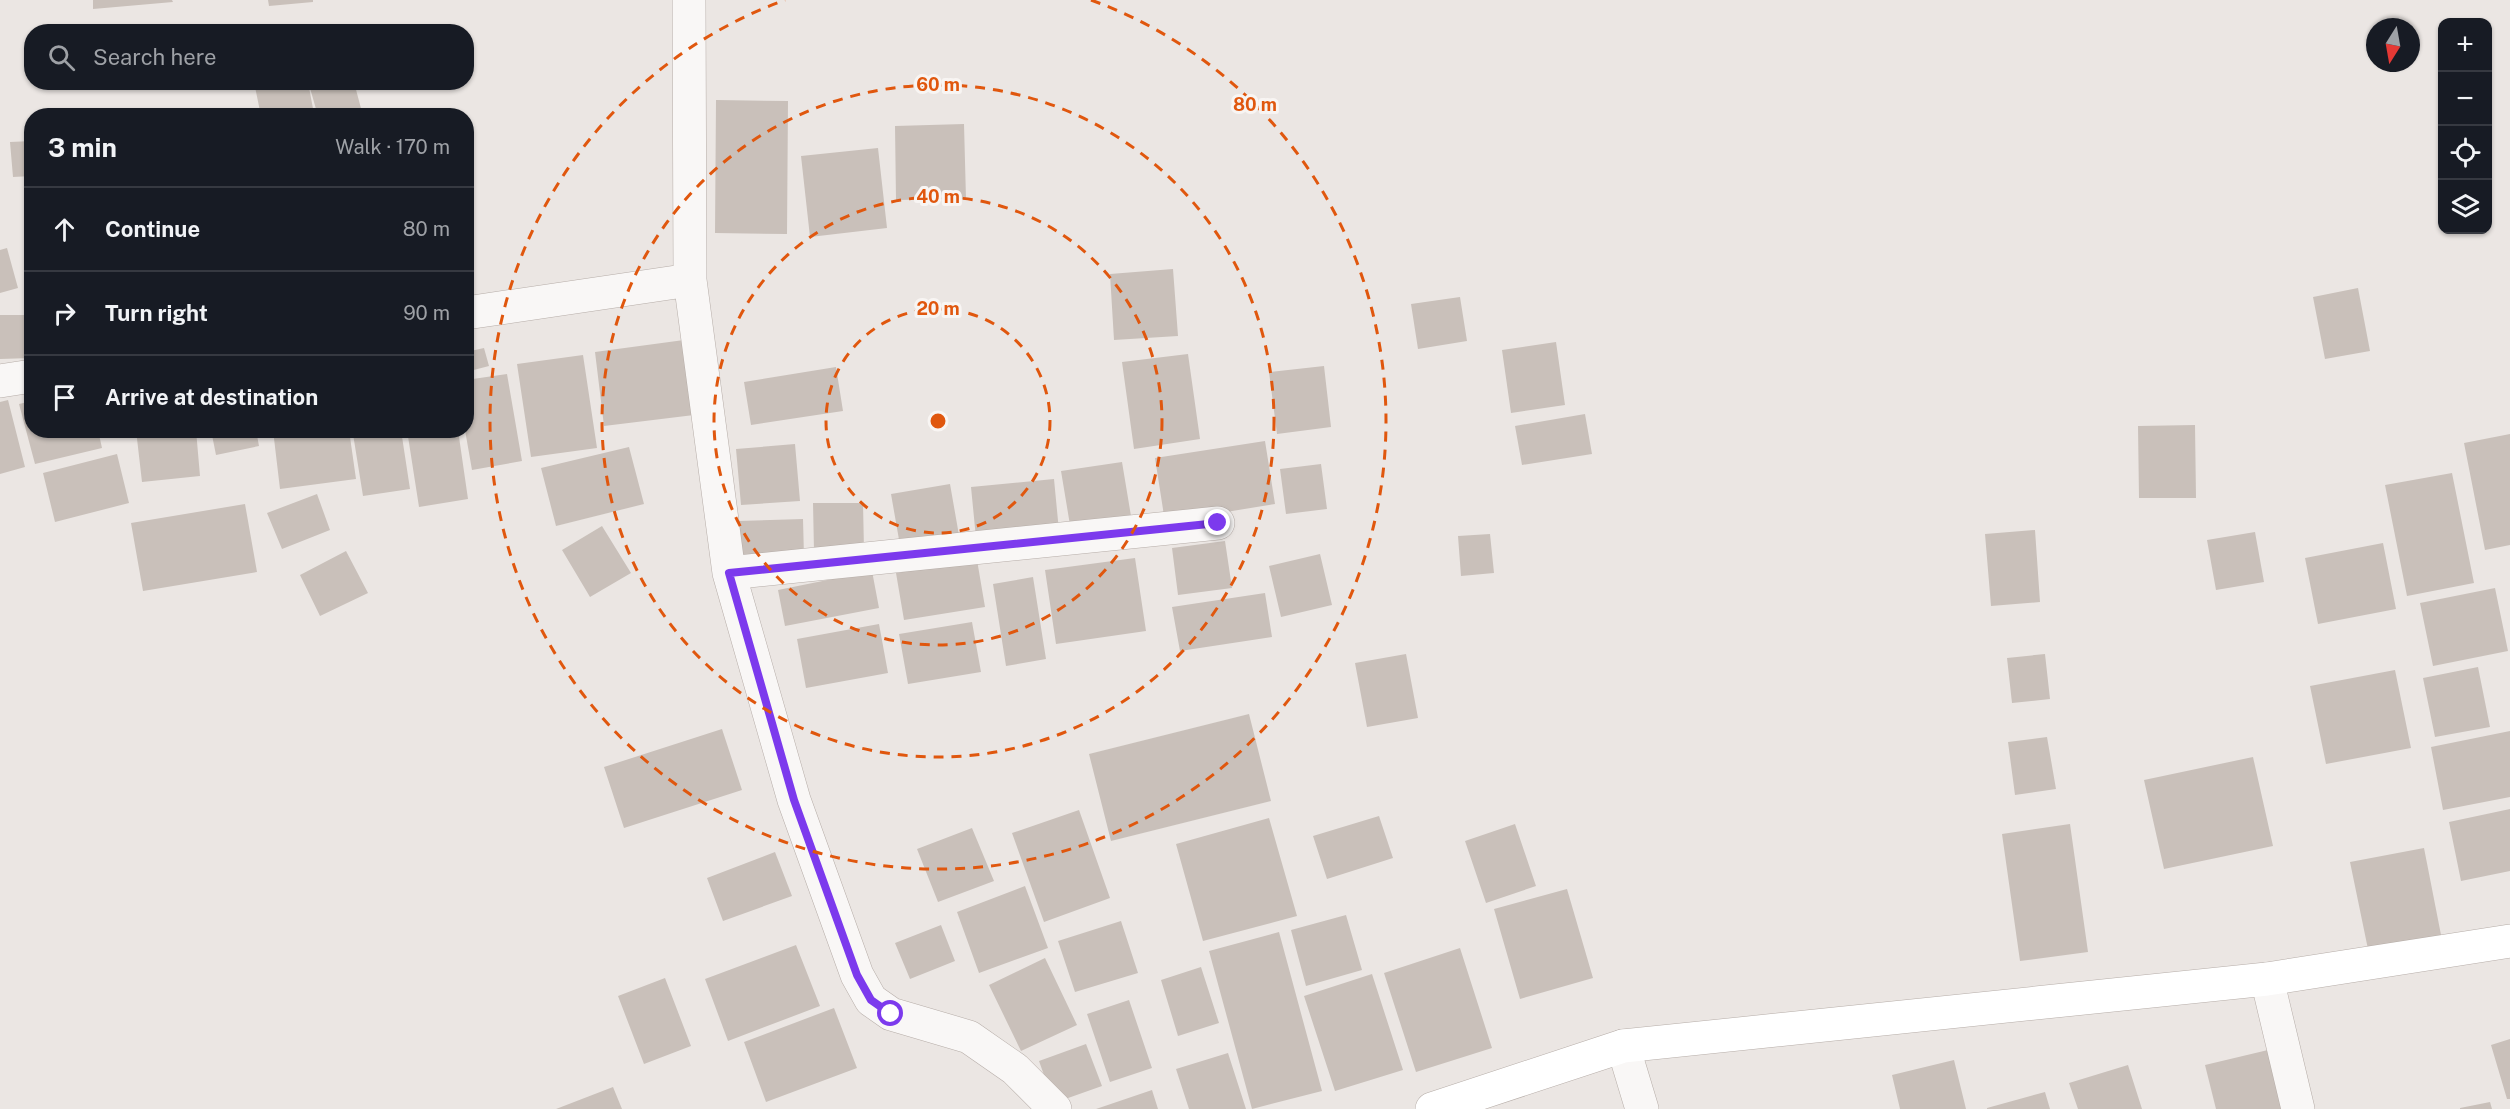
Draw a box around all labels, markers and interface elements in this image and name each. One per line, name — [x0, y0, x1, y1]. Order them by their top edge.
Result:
north arrow — [2366, 18, 2420, 72]
map controls — [2438, 18, 2492, 234]
button: + — [2438, 18, 2492, 72]
search box — [24, 24, 474, 90]
icon: search — [45, 41, 78, 74]
text: Search here — [93, 44, 217, 70]
button: − — [2438, 72, 2492, 126]
text: 60 m — [916, 74, 960, 95]
text: 80 m — [1233, 94, 1277, 115]
button: locate — [2438, 126, 2492, 180]
text: 3 min — [48, 132, 117, 163]
text: Walk · 170 m — [335, 135, 450, 159]
button: layers — [2438, 180, 2492, 234]
text: 40 m — [916, 186, 960, 207]
icon: ahead — [48, 213, 81, 246]
text: Continue — [105, 216, 200, 242]
text: 80 m — [403, 217, 450, 241]
icon: right — [48, 297, 81, 330]
text: 20 m — [916, 298, 960, 319]
text: Turn right — [105, 300, 208, 326]
text: 90 m — [403, 301, 450, 325]
icon: arrive — [48, 381, 81, 414]
text: Arrive at destination — [105, 384, 318, 410]
centre of rings — [928, 411, 948, 431]
route end — [1204, 509, 1230, 535]
route start — [877, 1000, 903, 1026]

